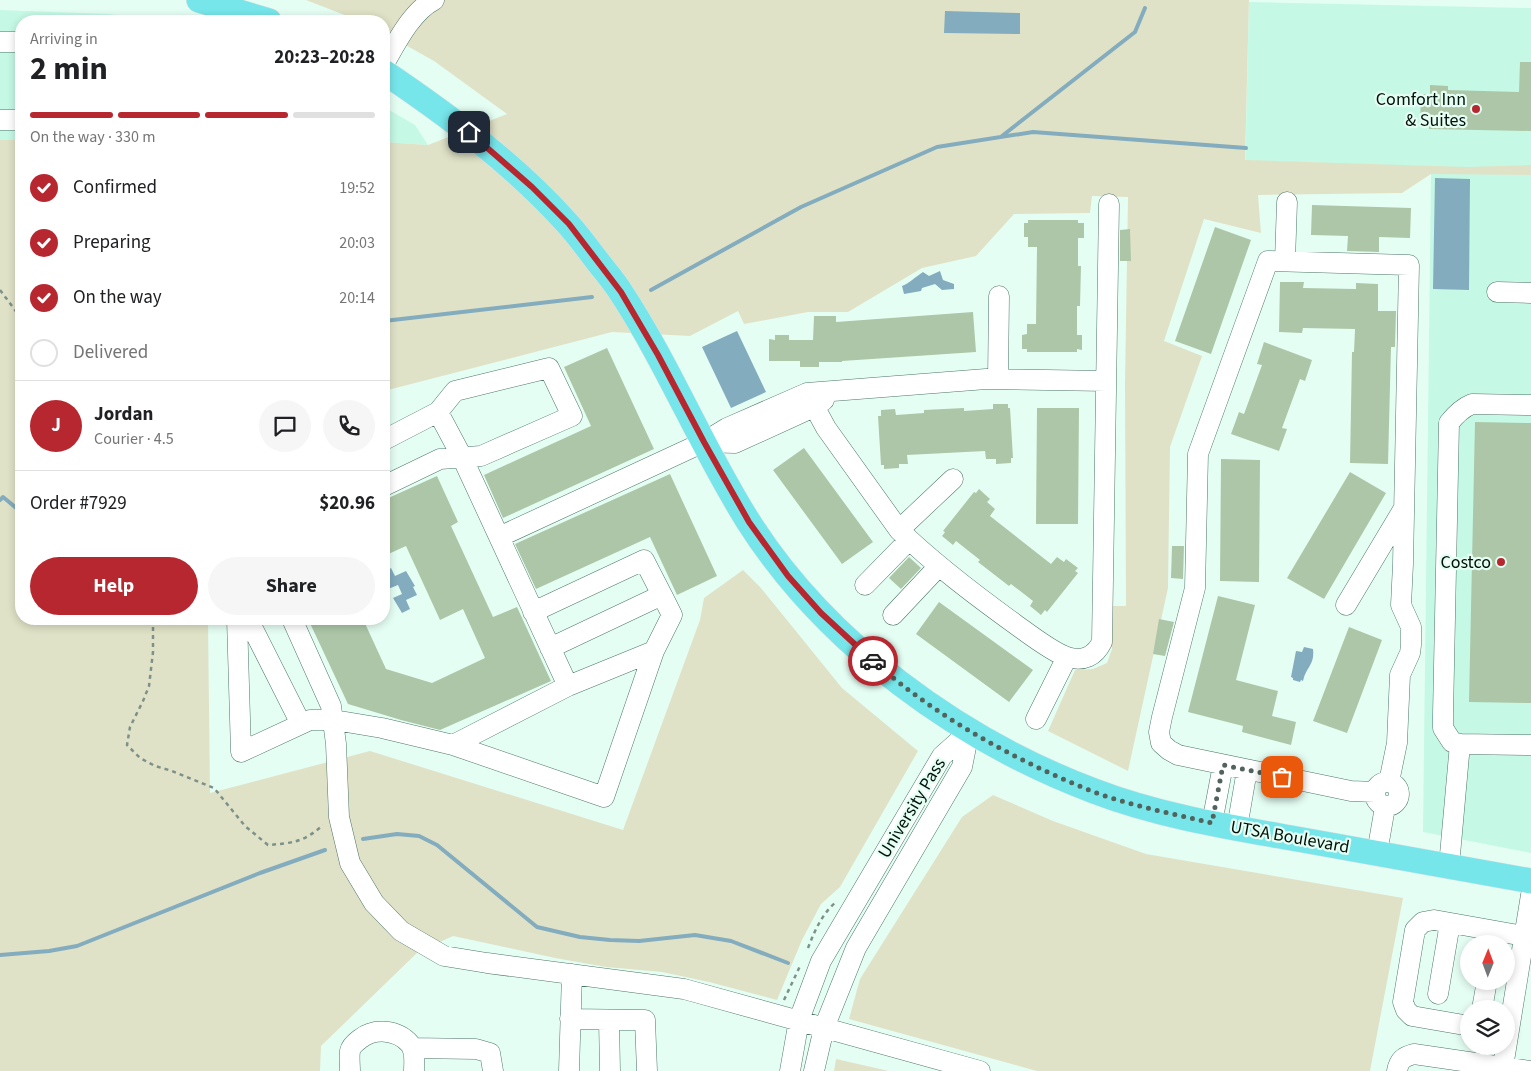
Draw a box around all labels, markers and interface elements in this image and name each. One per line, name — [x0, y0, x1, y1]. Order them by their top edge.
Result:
text: Arriving in — [30, 28, 98, 50]
text: 20:23–20:28 — [274, 44, 375, 71]
text: 2 min — [30, 46, 108, 92]
place label: Comfort Inn & Suites — [1376, 87, 1466, 133]
marker: Comfort Inn & Suites — [1470, 103, 1482, 115]
pin — [448, 111, 490, 153]
icon: home — [455, 118, 483, 146]
text: On the way · 330 m — [30, 126, 155, 148]
icon: check — [30, 174, 58, 202]
text: Confirmed — [73, 174, 157, 201]
text: 19:52 — [339, 177, 375, 199]
icon: check — [30, 229, 58, 257]
text: Preparing — [73, 229, 151, 256]
text: 20:03 — [339, 232, 375, 254]
icon: check — [30, 284, 58, 312]
text: On the way — [73, 284, 162, 311]
text: 20:14 — [339, 287, 375, 309]
text: Delivered — [73, 339, 148, 366]
button: chat — [259, 400, 311, 452]
button: phone — [323, 400, 375, 452]
text: Jordan — [94, 401, 153, 428]
text: J — [51, 412, 61, 439]
text: Courier · 4.5 — [94, 428, 174, 450]
text: Order #7929 — [30, 490, 127, 517]
text: $20.96 — [319, 490, 375, 517]
place label: Costco — [1440, 550, 1491, 575]
marker: Costco — [1495, 556, 1507, 568]
button: Help — [30, 557, 198, 615]
button: Share — [208, 557, 375, 615]
courier — [848, 636, 898, 686]
icon: car — [859, 647, 887, 675]
street label: University Pass — [872, 753, 952, 863]
pin — [1261, 756, 1303, 798]
icon: bag — [1268, 763, 1296, 791]
street label: UTSA Boulevard — [1229, 814, 1351, 860]
north arrow — [1460, 935, 1515, 990]
map controls — [1460, 935, 1515, 1055]
button: layers — [1460, 1000, 1515, 1055]

